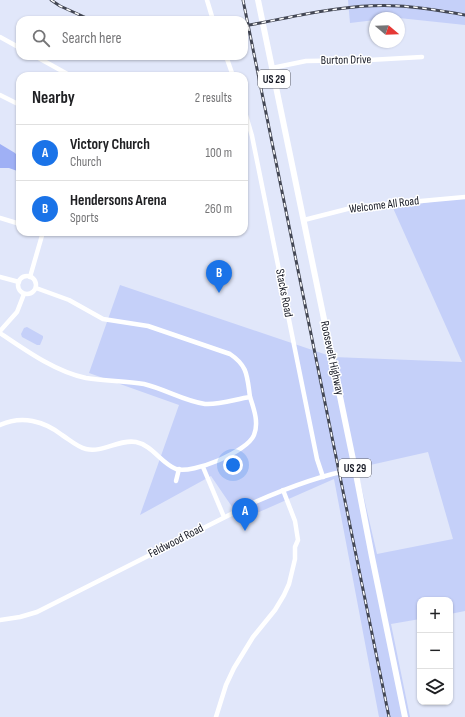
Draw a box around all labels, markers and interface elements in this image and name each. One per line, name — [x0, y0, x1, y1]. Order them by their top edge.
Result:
north arrow — [369, 12, 405, 48]
search box — [16, 16, 248, 60]
icon: search — [30, 27, 52, 49]
text: Search here — [62, 29, 122, 48]
street label: Burton Drive — [321, 52, 372, 68]
road number: US 29 — [258, 70, 290, 88]
text: Nearby — [32, 88, 75, 108]
text: 2 results — [195, 90, 232, 106]
text: Victory Church — [70, 135, 150, 154]
text: A — [42, 145, 48, 161]
text: 100 m — [205, 145, 232, 161]
text: Church — [70, 154, 102, 170]
text: Hendersons Arena — [70, 191, 167, 210]
street label: Welcome All Road — [348, 193, 420, 217]
text: B — [42, 201, 48, 217]
text: 260 m — [205, 201, 232, 217]
text: Sports — [70, 210, 99, 226]
pin: B — [206, 260, 232, 293]
street label: Stacks Road — [272, 268, 296, 318]
street label: Roosevelt Highway — [317, 319, 347, 397]
your location — [223, 455, 243, 475]
road number: US 29 — [339, 459, 371, 477]
pin: A — [232, 498, 258, 531]
street label: Feldwood Road — [146, 521, 206, 561]
map controls — [417, 597, 453, 705]
button: + — [417, 597, 453, 633]
button: − — [417, 633, 453, 669]
button: layers — [417, 669, 453, 705]

